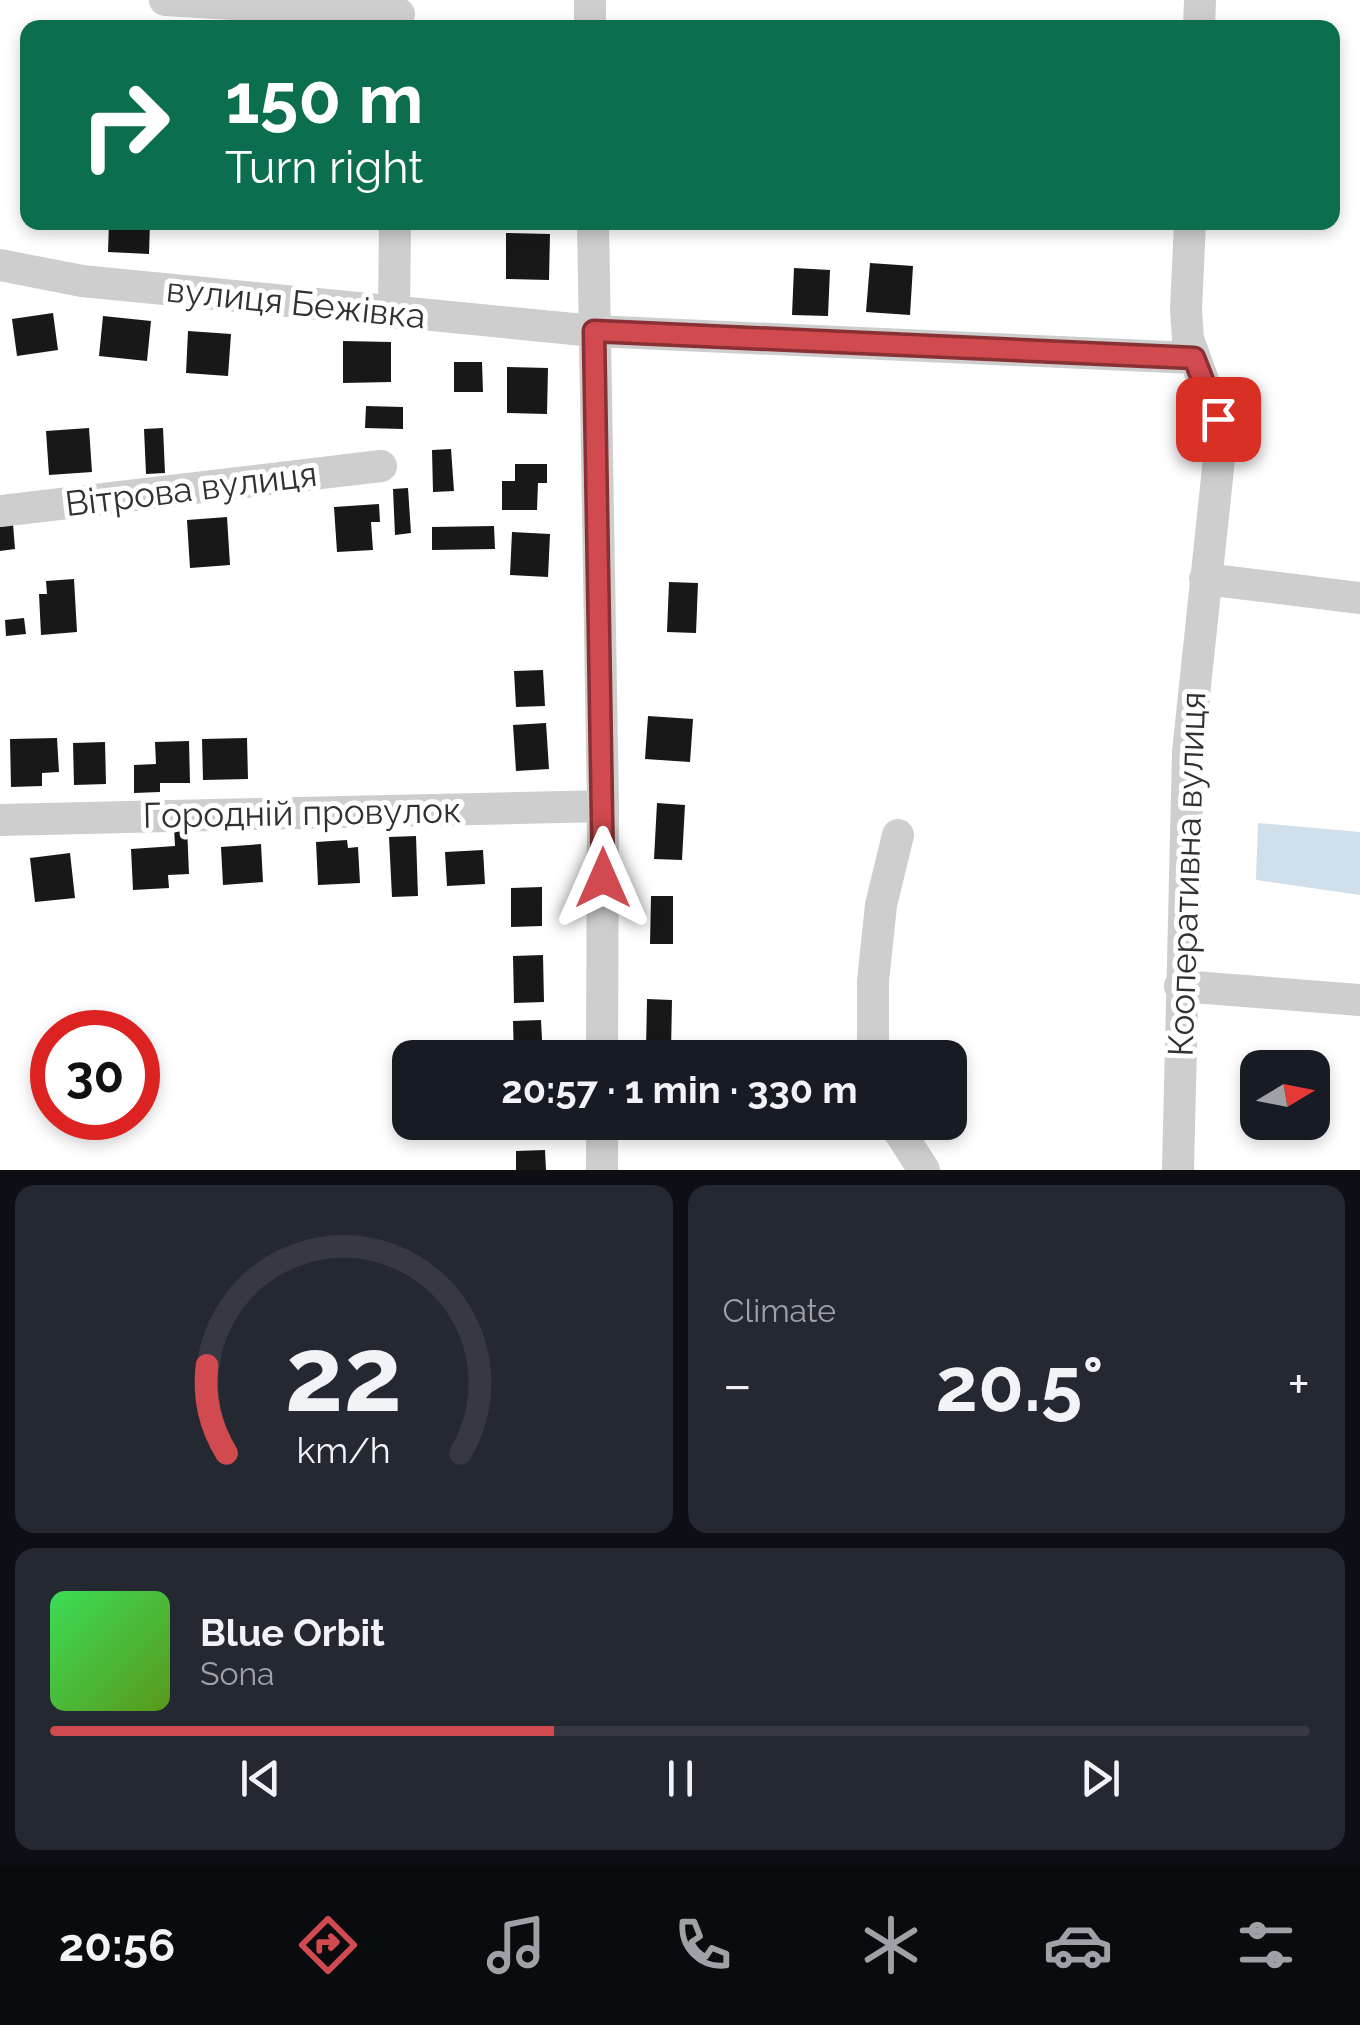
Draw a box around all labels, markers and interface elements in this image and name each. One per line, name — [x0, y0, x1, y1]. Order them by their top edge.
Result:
text: 150 m — [225, 57, 423, 139]
icon: right — [60, 60, 190, 190]
text: Turn right — [225, 141, 423, 194]
street label: вулиця Бежівка — [164, 269, 428, 336]
pin — [1176, 377, 1261, 462]
icon: arrive — [1191, 392, 1246, 447]
street label: Вітрова вулиця — [63, 453, 319, 524]
street label: Кооперативна вулиця — [1160, 691, 1213, 1057]
street label: Городній провулок — [143, 789, 461, 836]
position arrow — [551, 826, 655, 930]
speed limit sign: 30 — [30, 1010, 160, 1140]
north arrow — [1240, 1050, 1330, 1140]
map controls — [1240, 1050, 1330, 1140]
text: 20:57 · 1 min · 330 m — [501, 1067, 858, 1112]
text: Climate — [723, 1292, 836, 1329]
text: 22 — [285, 1313, 402, 1435]
text: 20.5° — [936, 1340, 1104, 1429]
text: − — [723, 1352, 752, 1417]
text: + — [1287, 1352, 1310, 1417]
text: km/h — [297, 1429, 391, 1471]
text: Blue Orbit — [200, 1610, 385, 1655]
text: Sona — [200, 1655, 275, 1692]
icon: previous — [233, 1751, 288, 1806]
icon: pause — [653, 1751, 708, 1806]
icon: next — [1073, 1751, 1128, 1806]
icon: directions — [293, 1910, 363, 1980]
icon: music — [481, 1910, 551, 1980]
icon: phone — [668, 1910, 738, 1980]
icon: climate — [856, 1910, 926, 1980]
icon: car — [1043, 1910, 1113, 1980]
icon: filters — [1231, 1910, 1301, 1980]
text: 20:56 — [59, 1919, 175, 1972]

